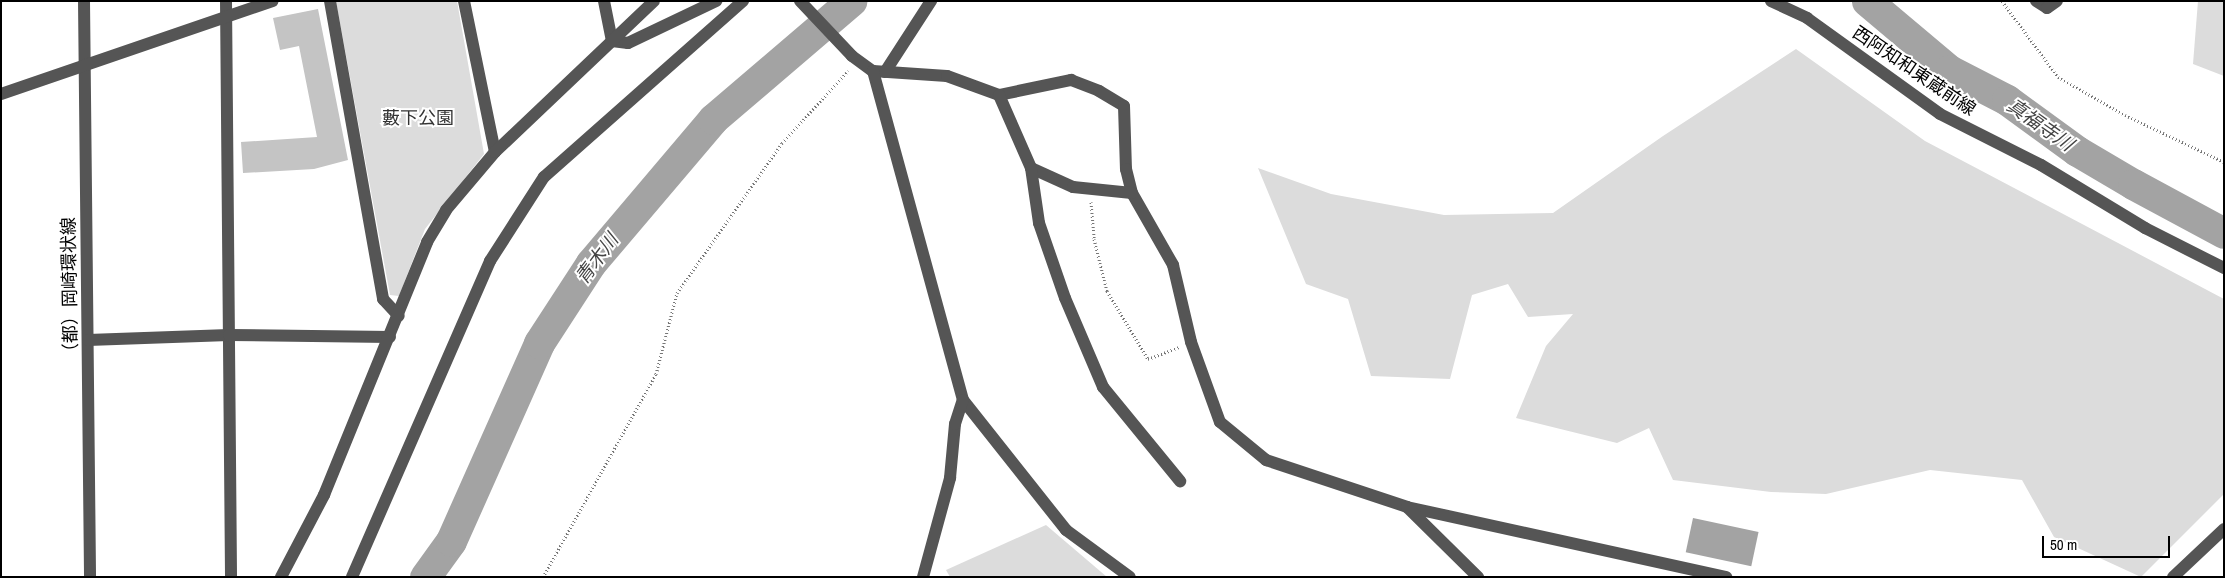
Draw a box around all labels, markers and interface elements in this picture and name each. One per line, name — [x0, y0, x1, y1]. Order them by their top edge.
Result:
street label: 西阿知和東蔵前線 — [1848, 22, 1980, 120]
water label: 真福寺川 — [2002, 94, 2078, 156]
park label: 藪下公園 — [382, 107, 454, 129]
street label: （都）岡崎環状線 — [58, 217, 82, 361]
water label: 青木川 — [571, 229, 623, 289]
scale bar — [2045, 526, 2172, 558]
text: 50 m — [2050, 534, 2077, 555]

